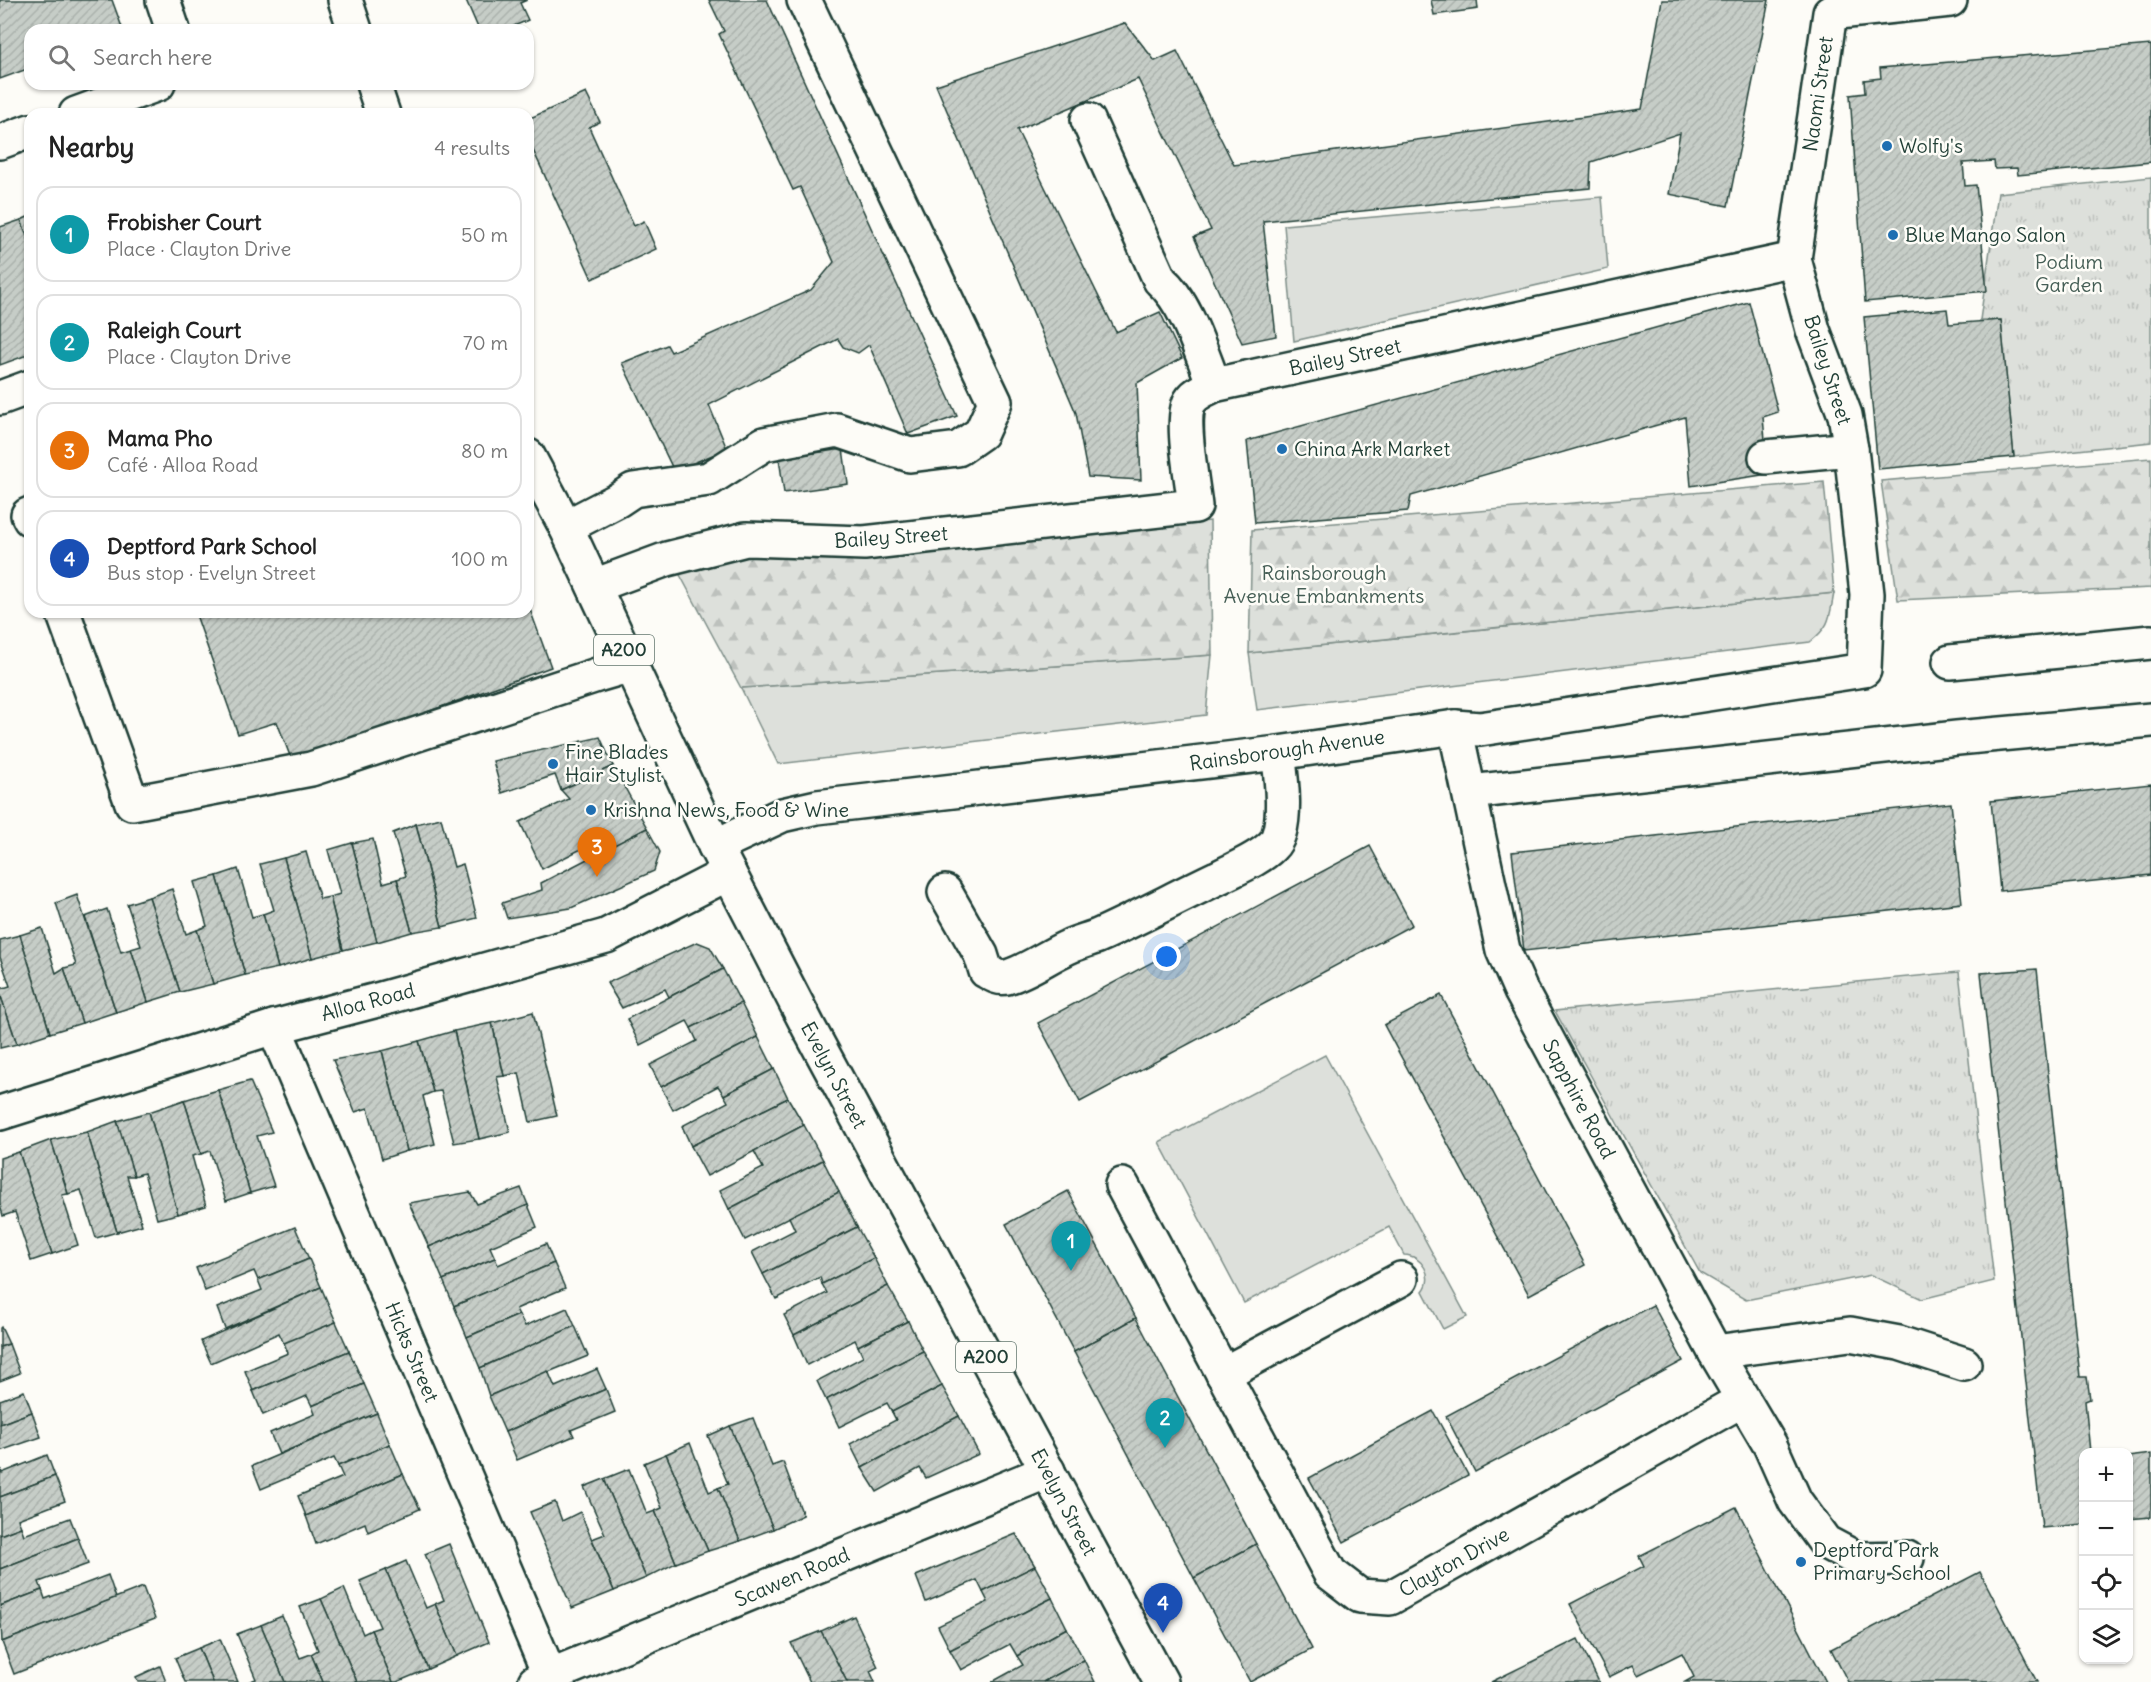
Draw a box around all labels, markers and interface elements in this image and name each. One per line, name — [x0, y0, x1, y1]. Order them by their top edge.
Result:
search box — [24, 24, 534, 90]
street label: Naomi Street — [1797, 34, 1838, 153]
icon: search — [45, 41, 78, 74]
text: Search here — [93, 43, 212, 71]
text: Nearby — [48, 131, 134, 164]
place label: Wolfy's — [1899, 133, 1963, 158]
text: 4 results — [434, 135, 510, 160]
marker: Wolfy's — [1880, 139, 1894, 153]
text: Frobisher Court — [107, 208, 261, 236]
text: 1 — [66, 222, 73, 247]
text: 50 m — [461, 222, 508, 247]
place label: Blue Mango Salon — [1905, 222, 2066, 247]
marker: Blue Mango Salon — [1886, 228, 1900, 242]
text: Place · Clayton Drive — [107, 236, 291, 261]
park label: Podium Garden — [2035, 249, 2103, 297]
street label: Bailey Street — [1799, 312, 1858, 428]
text: Raleigh Court — [107, 316, 241, 344]
text: 2 — [64, 330, 75, 355]
text: 70 m — [463, 330, 508, 355]
street label: Bailey Street — [1287, 332, 1403, 381]
text: Place · Clayton Drive — [107, 344, 291, 369]
text: Mama Pho — [107, 424, 213, 452]
place label: China Ark Market — [1294, 436, 1450, 461]
text: 3 — [64, 438, 75, 463]
text: 80 m — [461, 438, 508, 463]
marker: China Ark Market — [1275, 442, 1289, 456]
text: Café · Alloa Road — [107, 452, 258, 477]
street label: Bailey Street — [833, 520, 949, 553]
text: Deptford Park School — [107, 532, 317, 560]
text: 4 — [64, 546, 75, 571]
text: 100 m — [451, 546, 508, 571]
text: Bus stop · Evelyn Street — [107, 560, 316, 585]
park label: Rainsborough Avenue Embankments — [1224, 560, 1424, 608]
road number: A200 — [594, 635, 654, 665]
street label: Rainsborough Avenue — [1188, 723, 1386, 776]
place label: Fine Blades Hair Stylist — [565, 739, 668, 787]
marker: Fine Blades Hair Stylist — [546, 757, 560, 771]
place label: Krishna News, Food & Wine — [603, 797, 849, 822]
marker: Krishna News, Food & Wine — [584, 803, 598, 817]
pin: 3 — [578, 828, 616, 877]
your location — [1152, 942, 1181, 971]
street label: Alloa Road — [318, 977, 418, 1026]
street label: Evelyn Street — [796, 1017, 873, 1133]
street label: Sapphire Road — [1538, 1035, 1621, 1163]
pin: 1 — [1052, 1222, 1090, 1271]
street label: Hicks Street — [380, 1298, 445, 1406]
road number: A200 — [956, 1342, 1016, 1372]
pin: 2 — [1146, 1398, 1184, 1448]
street label: Evelyn Street — [1026, 1444, 1103, 1560]
map controls — [2079, 1448, 2133, 1664]
button: + — [2079, 1448, 2133, 1502]
button: − — [2079, 1502, 2133, 1556]
street label: Clayton Drive — [1394, 1521, 1513, 1602]
place label: Deptford Park Primary School — [1813, 1537, 1951, 1585]
street label: Scawen Road — [731, 1541, 853, 1612]
marker: Deptford Park Primary School — [1794, 1555, 1808, 1569]
button: locate — [2079, 1556, 2133, 1610]
pin: 4 — [1144, 1584, 1182, 1633]
button: layers — [2079, 1610, 2133, 1664]

